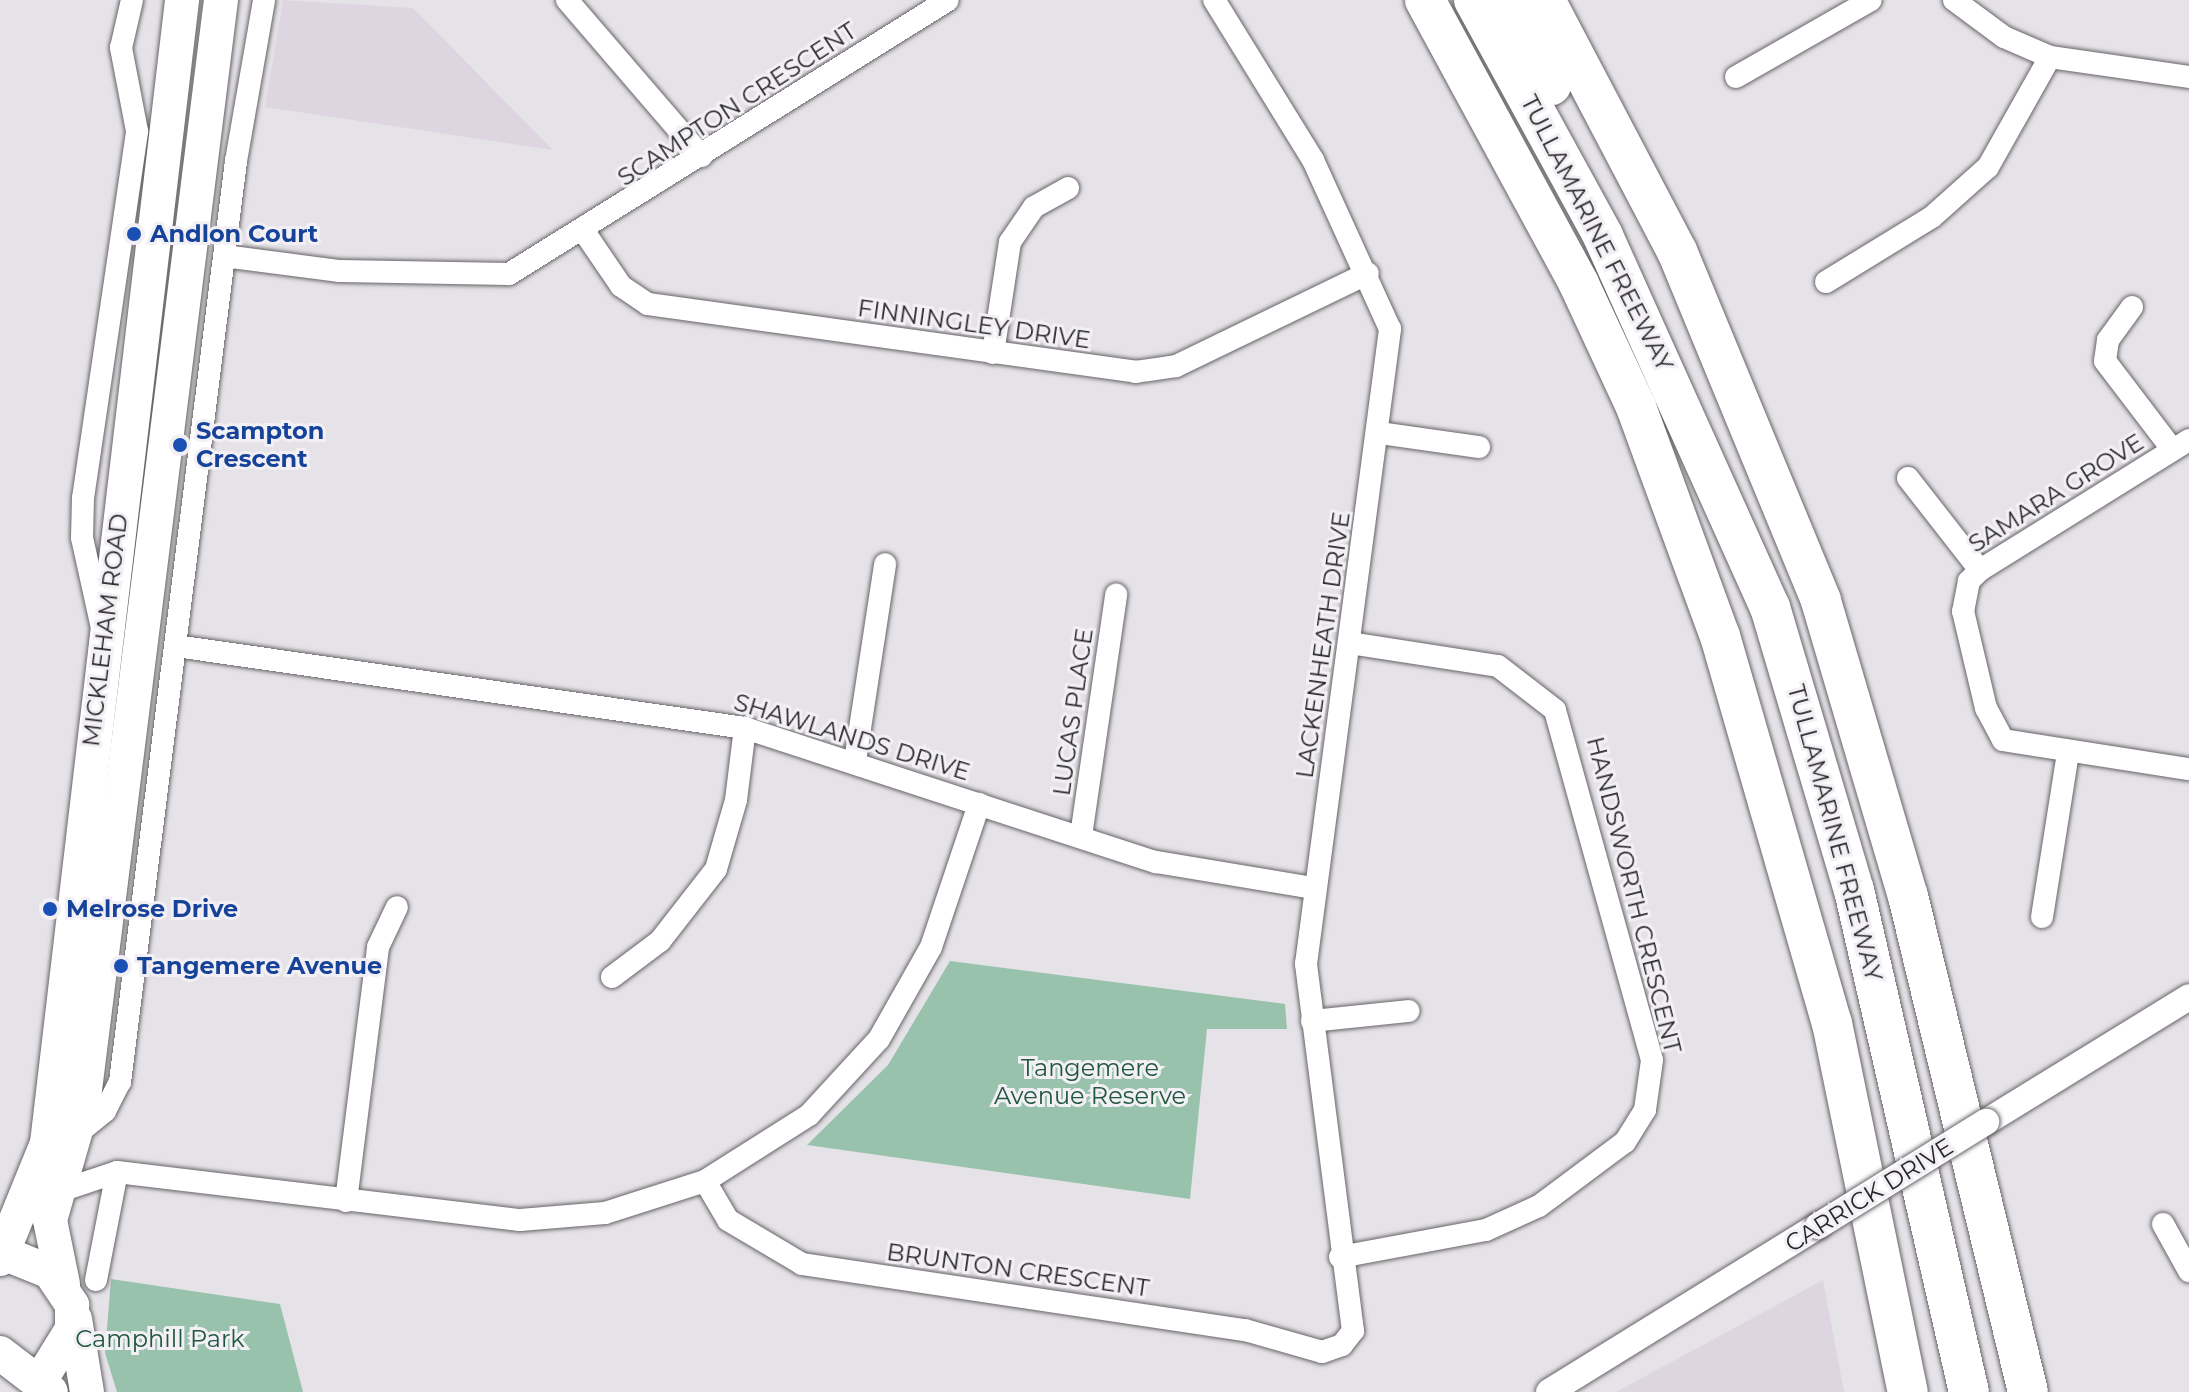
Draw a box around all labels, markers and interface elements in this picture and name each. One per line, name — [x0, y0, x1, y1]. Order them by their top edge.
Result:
street label: SCAMPTON CRESCENT — [612, 16, 862, 192]
street label: TULLAMARINE FREEWAY — [1515, 90, 1679, 376]
place label: Andlon Court — [150, 220, 318, 248]
marker: Andlon Court — [125, 225, 143, 243]
street label: FINNINGLEY DRIVE — [856, 293, 1092, 355]
place label: Scampton Crescent — [196, 417, 324, 473]
street label: SAMARA GROVE — [1963, 428, 2149, 558]
marker: Scampton Crescent — [171, 436, 189, 454]
street label: LACKENHEATH DRIVE — [1290, 510, 1356, 780]
street label: MICKLEHAM ROAD — [76, 512, 134, 748]
street label: LUCAS PLACE — [1047, 626, 1099, 798]
street label: TULLAMARINE FREEWAY — [1781, 681, 1889, 985]
street label: SHAWLANDS DRIVE — [731, 687, 973, 787]
street label: HANDSWORTH CRESCENT — [1581, 734, 1687, 1056]
place label: Melrose Drive — [66, 895, 238, 923]
marker: Melrose Drive — [41, 900, 59, 918]
place label: Tangemere Avenue — [137, 952, 382, 980]
marker: Tangemere Avenue — [112, 957, 130, 975]
park label: Tangemere Avenue Reserve — [994, 1054, 1186, 1110]
street label: CARRICK DRIVE — [1780, 1132, 1958, 1258]
street label: BRUNTON CRESCENT — [885, 1237, 1151, 1303]
park label: Camphill Park — [75, 1325, 245, 1353]

